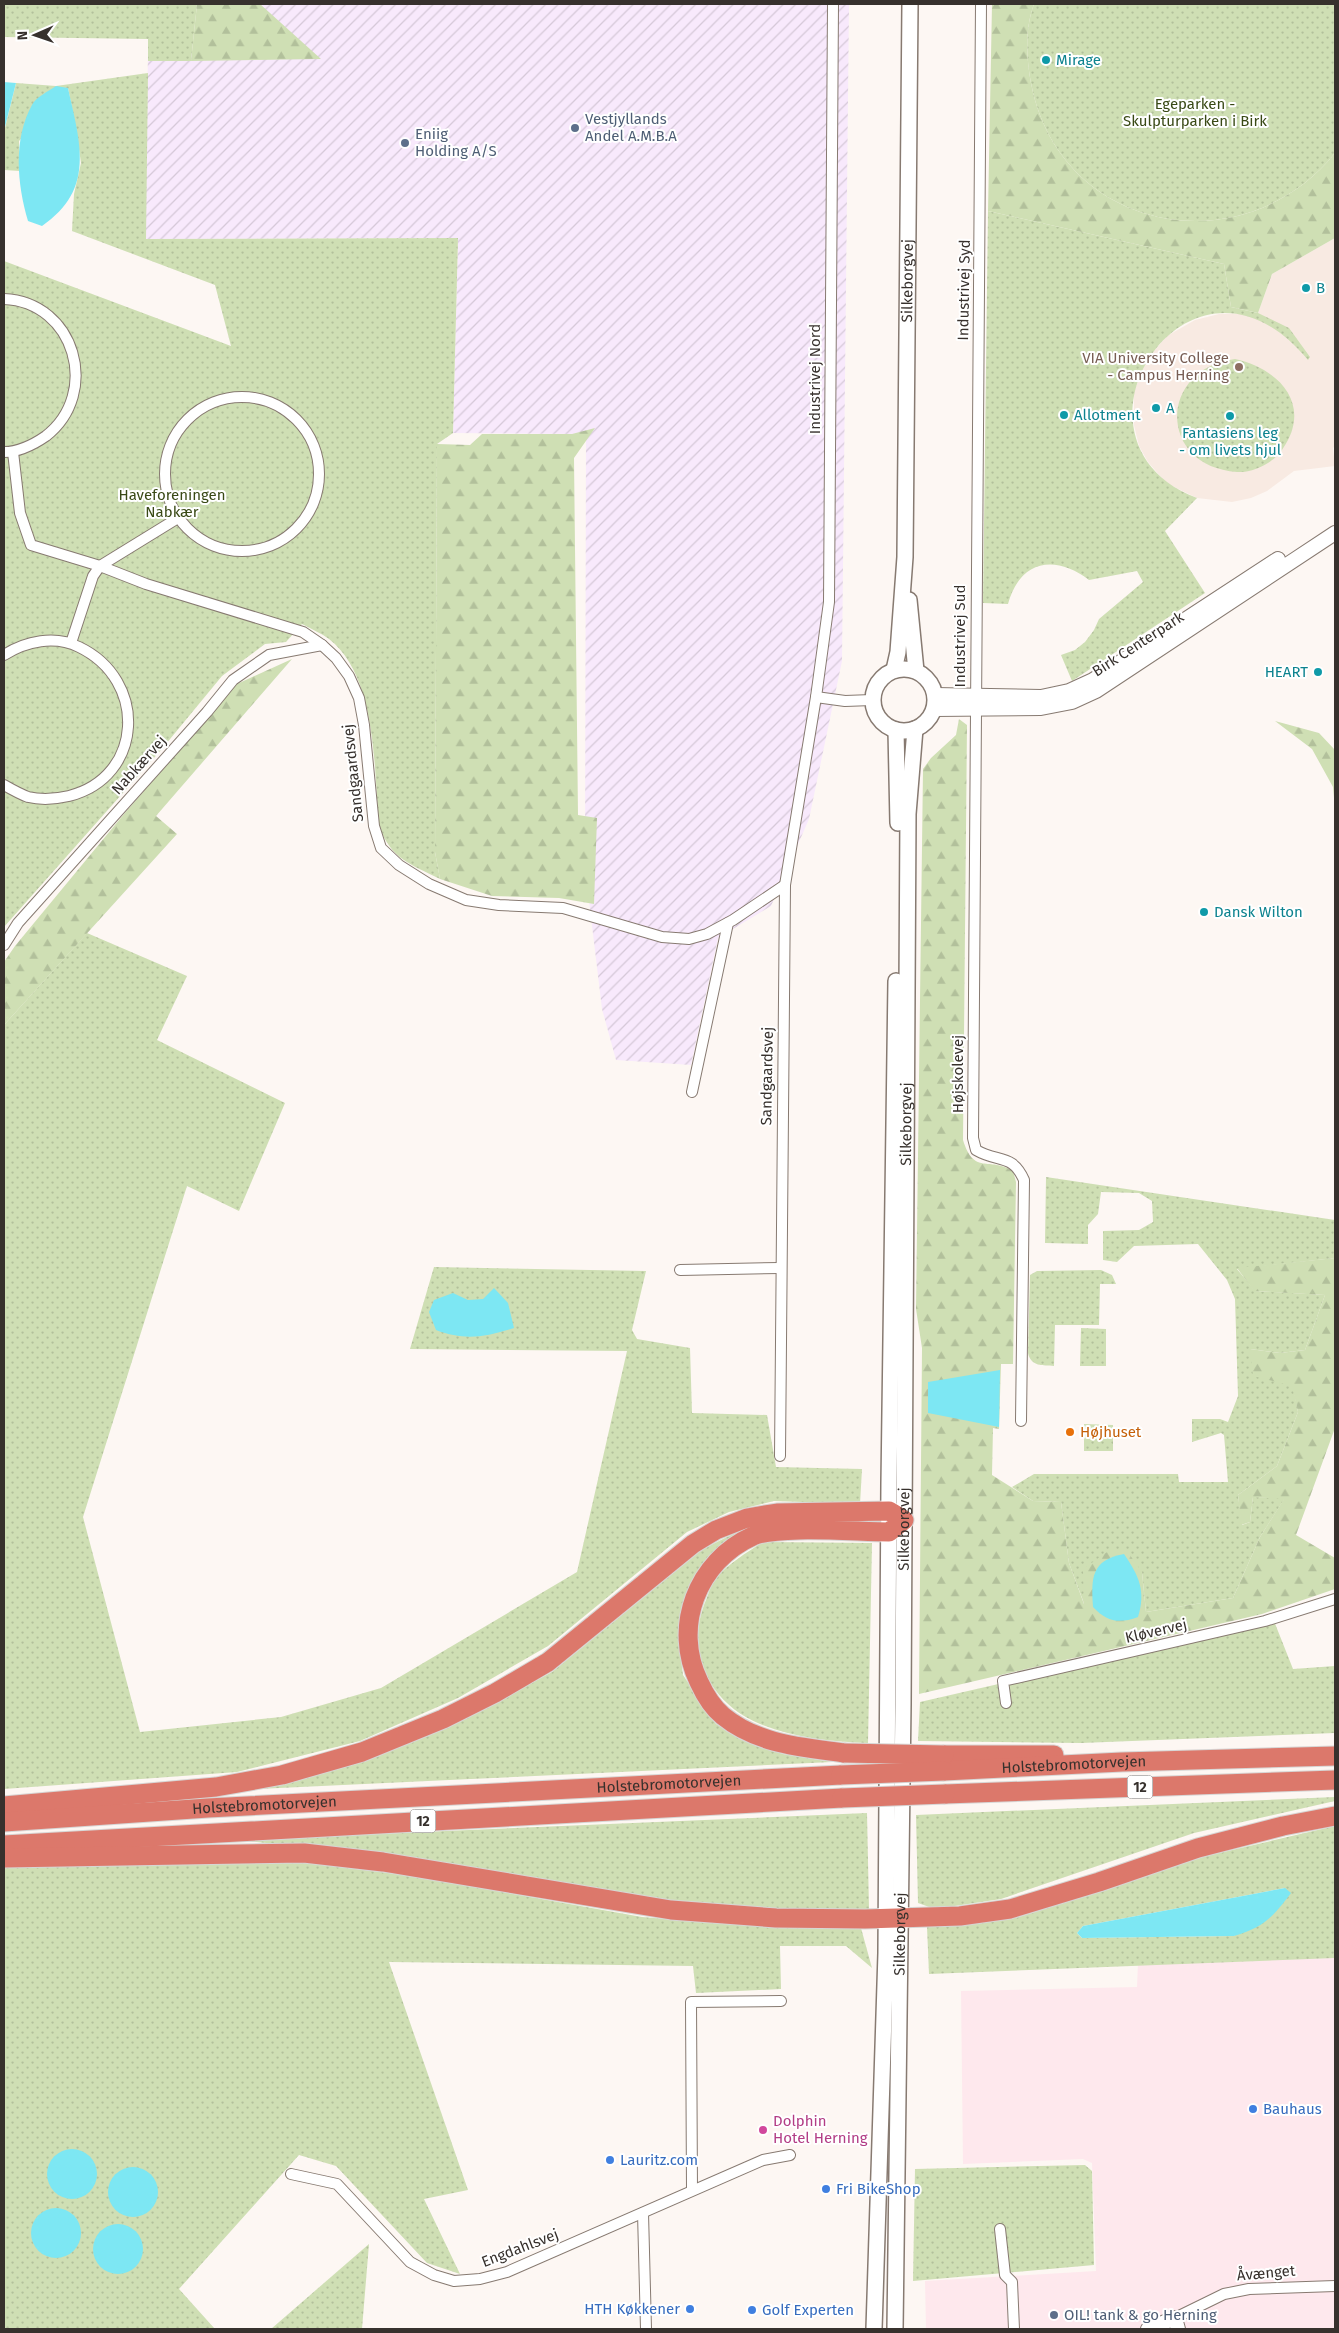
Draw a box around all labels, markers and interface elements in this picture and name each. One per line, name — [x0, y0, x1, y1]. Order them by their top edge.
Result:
north arrow — [10, 10, 60, 60]
text: N — [14, 30, 31, 40]
place label: Mirage — [1056, 51, 1101, 69]
marker: Mirage — [1040, 54, 1052, 66]
park label: Egeparken - Skulpturparken i Birk — [1123, 95, 1267, 130]
place label: Vestjyllands Andel A.M.B.A — [585, 110, 677, 145]
marker: Vestjyllands Andel A.M.B.A — [569, 122, 581, 134]
place label: Eniig Holding A/S — [415, 125, 497, 160]
marker: Eniig Holding A/S — [399, 137, 411, 149]
street label: Silkeborgvej — [898, 239, 917, 322]
street label: Industrivej Syd — [954, 239, 974, 341]
place label: B — [1316, 279, 1325, 297]
marker: B — [1300, 282, 1312, 294]
street label: Industrivej Nord — [806, 324, 824, 434]
place label: VIA University College - Campus Herning — [1082, 349, 1229, 384]
marker: VIA University College - Campus Herning — [1233, 361, 1245, 373]
place label: A — [1166, 399, 1175, 417]
marker: A — [1150, 402, 1162, 414]
place label: Allotment — [1074, 406, 1141, 424]
marker: Allotment — [1058, 409, 1070, 421]
marker: Fantasiens leg - om livets hjul — [1224, 410, 1236, 422]
place label: Fantasiens leg - om livets hjul — [1179, 424, 1282, 459]
park label: Haveforeningen Nabkær — [118, 486, 226, 521]
street label: Industrivej Sud — [951, 585, 969, 687]
street label: Birk Centerpark — [1089, 608, 1187, 680]
place label: HEART — [1265, 663, 1308, 681]
marker: HEART — [1312, 666, 1324, 678]
street label: Sandgaardsvej — [339, 723, 367, 823]
street label: Nabkærvej — [108, 732, 170, 798]
place label: Dansk Wilton — [1214, 903, 1303, 921]
marker: Dansk Wilton — [1198, 906, 1210, 918]
street label: Sandgaardsvej — [757, 1027, 777, 1125]
street label: Højskolevej — [949, 1035, 967, 1113]
street label: Silkeborgvej — [897, 1082, 915, 1166]
place label: Højhuset — [1080, 1423, 1142, 1441]
marker: Højhuset — [1064, 1426, 1076, 1438]
street label: Silkeborgvej — [895, 1487, 913, 1571]
street label: Kløvervej — [1123, 1615, 1189, 1647]
street label: Holstebromotorvejen — [1001, 1752, 1146, 1777]
street label: Holstebromotorvejen — [596, 1771, 742, 1797]
road number: 12 — [1128, 1775, 1152, 1798]
street label: Holstebromotorvejen — [191, 1792, 337, 1818]
road number: 12 — [410, 1810, 436, 1832]
street label: Silkeborgvej — [891, 1892, 910, 1976]
place label: Bauhaus — [1263, 2100, 1322, 2118]
marker: Bauhaus — [1247, 2103, 1259, 2115]
place label: Dolphin Hotel Herning — [773, 2112, 868, 2147]
marker: Dolphin Hotel Herning — [757, 2124, 769, 2136]
place label: Lauritz.com — [620, 2151, 698, 2169]
marker: Lauritz.com — [604, 2154, 616, 2166]
place label: Fri BikeShop — [836, 2180, 921, 2198]
marker: Fri BikeShop — [820, 2183, 832, 2195]
street label: Engdahlsvej — [479, 2225, 561, 2271]
street label: Åvænget — [1236, 2261, 1296, 2285]
place label: HTH Køkkener — [584, 2300, 680, 2318]
place label: Golf Experten — [762, 2301, 854, 2319]
marker: HTH Køkkener — [684, 2303, 696, 2315]
marker: Golf Experten — [746, 2304, 758, 2316]
place label: OIL! tank & go Herning — [1064, 2306, 1217, 2324]
marker: OIL! tank & go Herning — [1048, 2309, 1060, 2321]

